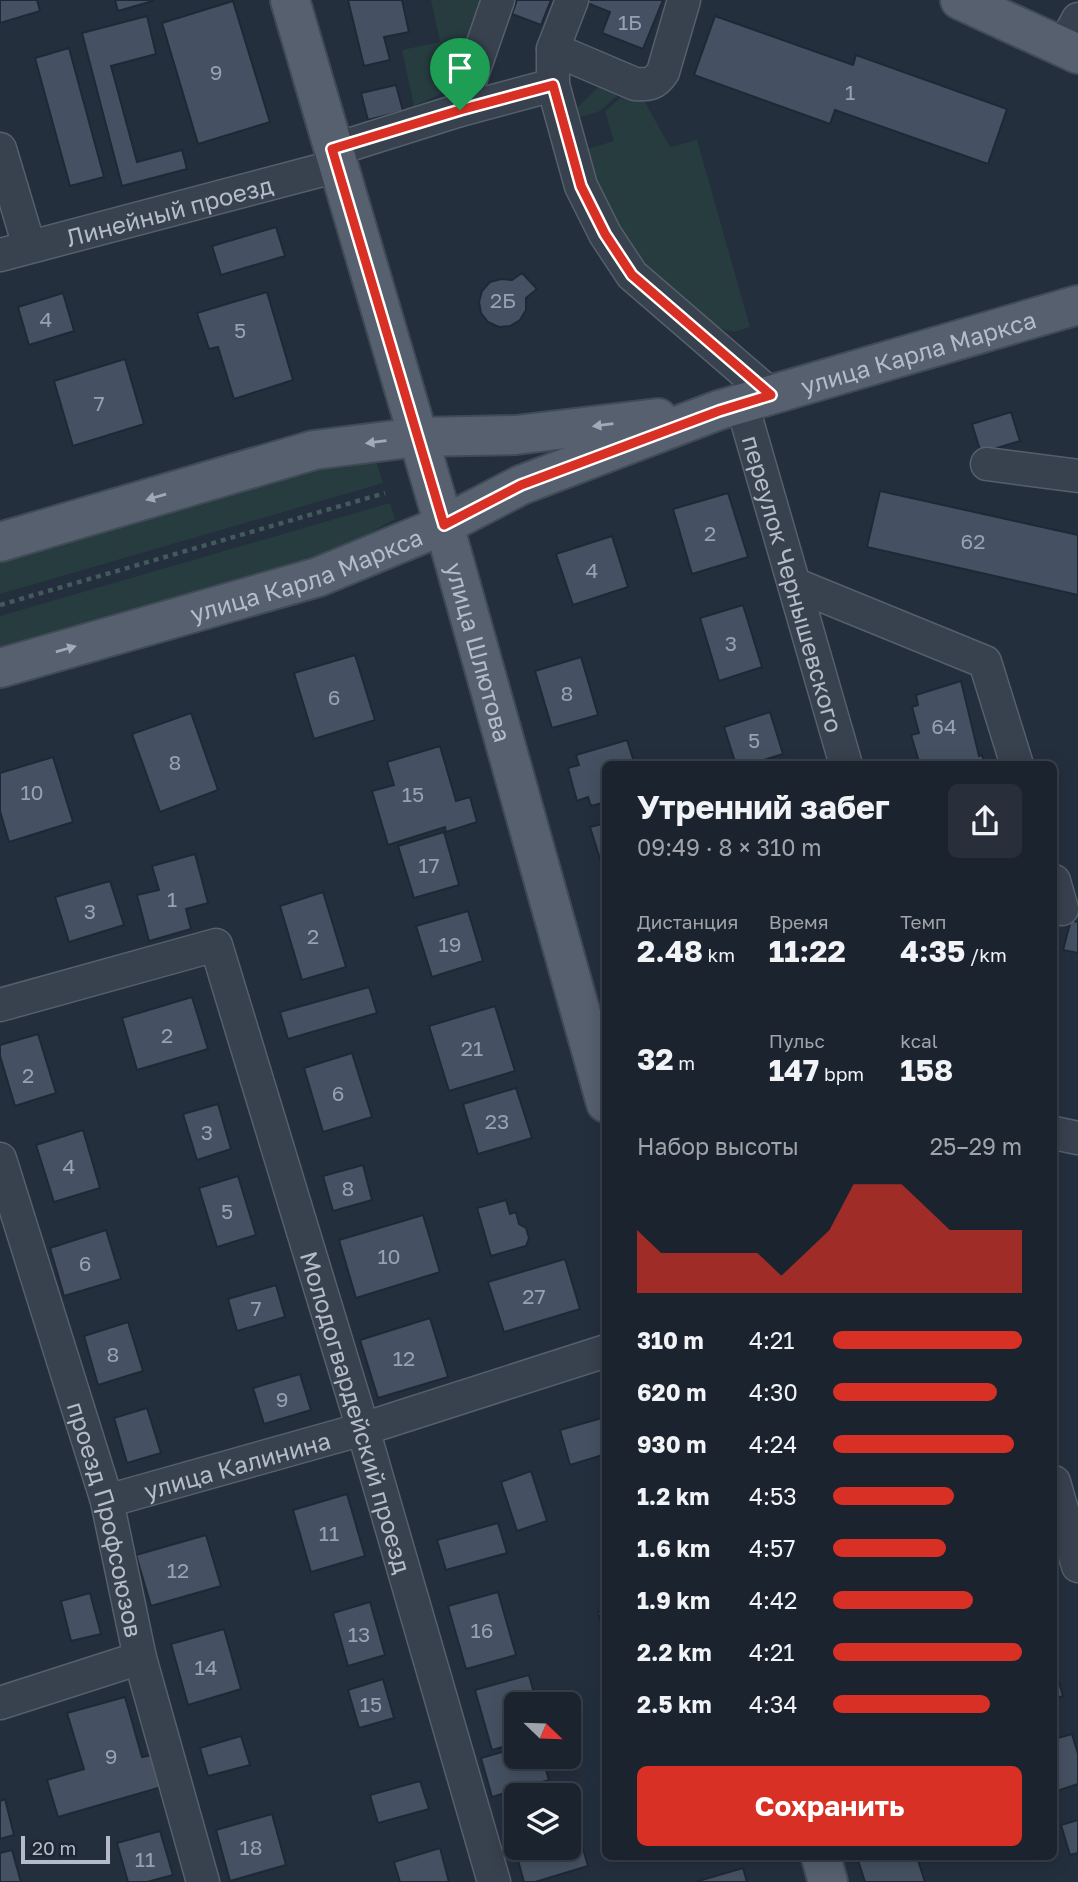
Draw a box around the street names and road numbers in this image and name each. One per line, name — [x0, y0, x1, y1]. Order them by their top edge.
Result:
street label: Линейный проезд — [63, 169, 276, 251]
street label: улица Карла Маркса — [797, 304, 1039, 400]
street label: переулок Чернышевского — [737, 432, 850, 736]
street label: улица Карла Маркса — [187, 521, 426, 627]
street label: улица Шлютова — [441, 559, 519, 745]
street label: Молодогвардейский проезд — [295, 1247, 418, 1576]
street label: проезд Профсоюзов — [62, 1398, 150, 1640]
street label: улица Калинина — [140, 1424, 334, 1504]

